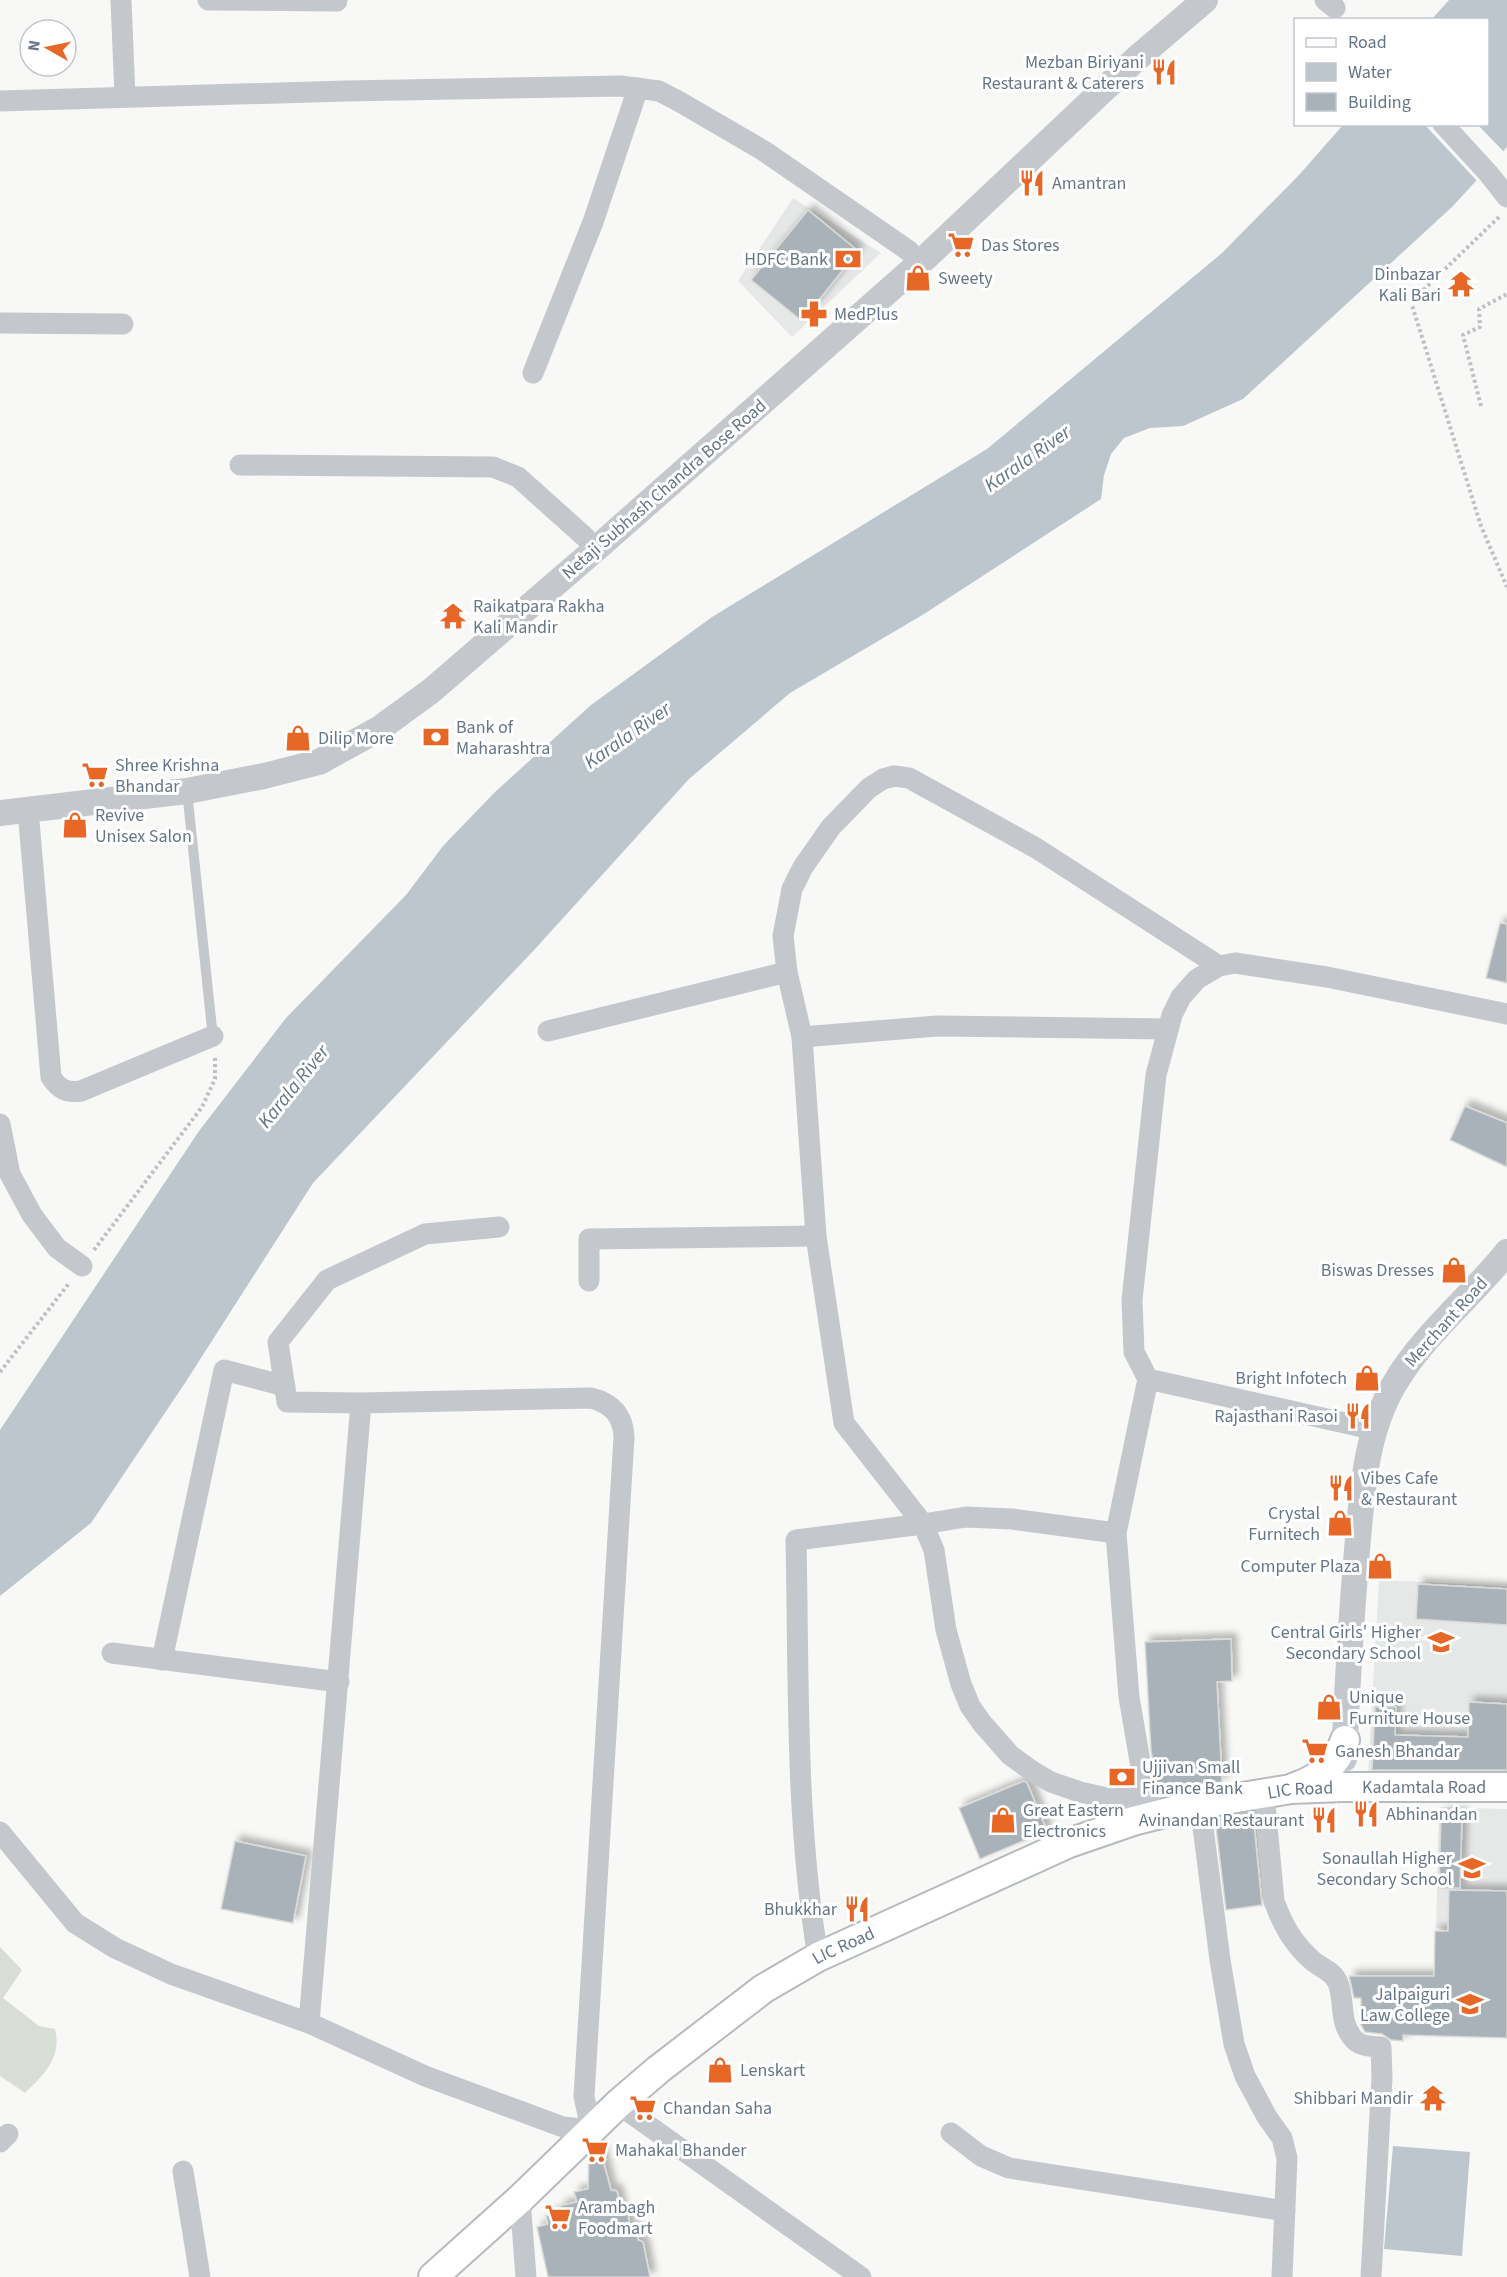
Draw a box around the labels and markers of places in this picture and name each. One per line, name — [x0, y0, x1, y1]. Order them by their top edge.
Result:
place label: Mezban Biriyani Restaurant & Caterers — [982, 50, 1144, 96]
restaurant icon: Mezban Biriyani Restaurant & Caterers — [1149, 57, 1179, 87]
restaurant icon: Amantran — [1017, 168, 1047, 198]
place label: Amantran — [1052, 171, 1126, 196]
supermarket icon: Das Stores — [946, 230, 976, 260]
place label: Das Stores — [981, 233, 1060, 258]
bank icon: HDFC Bank — [833, 244, 863, 274]
place label: HDFC Bank — [744, 247, 828, 272]
place label: Dinbazar Kali Bari — [1374, 262, 1442, 308]
shop icon: Sweety — [903, 263, 933, 293]
place label: Sweety — [938, 266, 993, 291]
temple icon: Dinbazar Kali Bari — [1446, 269, 1476, 299]
pharmacy icon: MedPlus — [799, 299, 829, 329]
place label: MedPlus — [834, 302, 898, 327]
place label: Raikatpara Rakha Kali Mandir — [473, 594, 605, 640]
temple icon: Raikatpara Rakha Kali Mandir — [438, 601, 468, 631]
place label: Bank of Maharashtra — [456, 715, 550, 761]
bank icon: Bank of Maharashtra — [421, 722, 451, 752]
shop icon: Dilip More — [283, 723, 313, 753]
place label: Dilip More — [318, 726, 394, 751]
place label: Shree Krishna Bhandar — [115, 753, 219, 799]
supermarket icon: Shree Krishna Bhandar — [80, 760, 110, 790]
place label: Revive Unisex Salon — [95, 803, 192, 849]
shop icon: Revive Unisex Salon — [60, 810, 90, 840]
shop icon: Biswas Dresses — [1439, 1255, 1469, 1285]
place label: Biswas Dresses — [1321, 1258, 1434, 1283]
shop icon: Bright Infotech — [1352, 1363, 1382, 1393]
place label: Bright Infotech — [1235, 1366, 1347, 1391]
restaurant icon: Rajasthani Rasoi — [1343, 1401, 1373, 1431]
place label: Rajasthani Rasoi — [1214, 1404, 1338, 1429]
place label: Vibes Cafe & Restaurant — [1361, 1466, 1457, 1512]
restaurant icon: Vibes Cafe & Restaurant — [1326, 1473, 1356, 1503]
place label: Crystal Furnitech — [1248, 1501, 1320, 1547]
shop icon: Crystal Furnitech — [1325, 1508, 1355, 1538]
shop icon: Computer Plaza — [1365, 1551, 1395, 1581]
place label: Computer Plaza — [1240, 1554, 1360, 1579]
place label: Central Girls' Higher Secondary School — [1271, 1620, 1422, 1666]
school or university icon: Central Girls' Higher Secondary School — [1426, 1627, 1456, 1657]
place label: Unique Furniture House — [1349, 1685, 1470, 1731]
shop icon: Unique Furniture House — [1314, 1692, 1344, 1722]
supermarket icon: Ganesh Bhandar — [1300, 1736, 1330, 1766]
place label: Ganesh Bhandar — [1335, 1739, 1460, 1764]
place label: Ujjivan Small Finance Bank — [1142, 1755, 1243, 1801]
bank icon: Ujjivan Small Finance Bank — [1107, 1762, 1137, 1792]
place label: Great Eastern Electronics — [1023, 1798, 1124, 1844]
restaurant icon: Abhinandan — [1351, 1799, 1381, 1829]
place label: Abhinandan — [1386, 1802, 1478, 1827]
shop icon: Great Eastern Electronics — [988, 1805, 1018, 1835]
restaurant icon: Avinandan Restaurant — [1309, 1805, 1339, 1835]
place label: Avinandan Restaurant — [1139, 1808, 1304, 1833]
place label: Sonaullah Higher Secondary School — [1317, 1846, 1453, 1892]
school or university icon: Sonaullah Higher Secondary School — [1457, 1853, 1487, 1883]
restaurant icon: Bhukkhar — [842, 1894, 872, 1924]
place label: Bhukkhar — [764, 1897, 838, 1922]
place label: Jalpaiguri Law College — [1360, 1982, 1450, 2028]
school or university icon: Jalpaiguri Law College — [1455, 1989, 1485, 2019]
shop icon: Lenskart — [705, 2055, 735, 2085]
place label: Lenskart — [740, 2058, 805, 2083]
temple icon: Shibbari Mandir — [1418, 2083, 1448, 2113]
place label: Shibbari Mandir — [1293, 2086, 1414, 2111]
supermarket icon: Chandan Saha — [628, 2093, 658, 2123]
place label: Chandan Saha — [663, 2096, 772, 2121]
supermarket icon: Mahakal Bhander — [580, 2135, 610, 2165]
place label: Mahakal Bhander — [615, 2138, 747, 2163]
place label: Arambagh Foodmart — [578, 2195, 655, 2241]
supermarket icon: Arambagh Foodmart — [543, 2202, 573, 2232]

